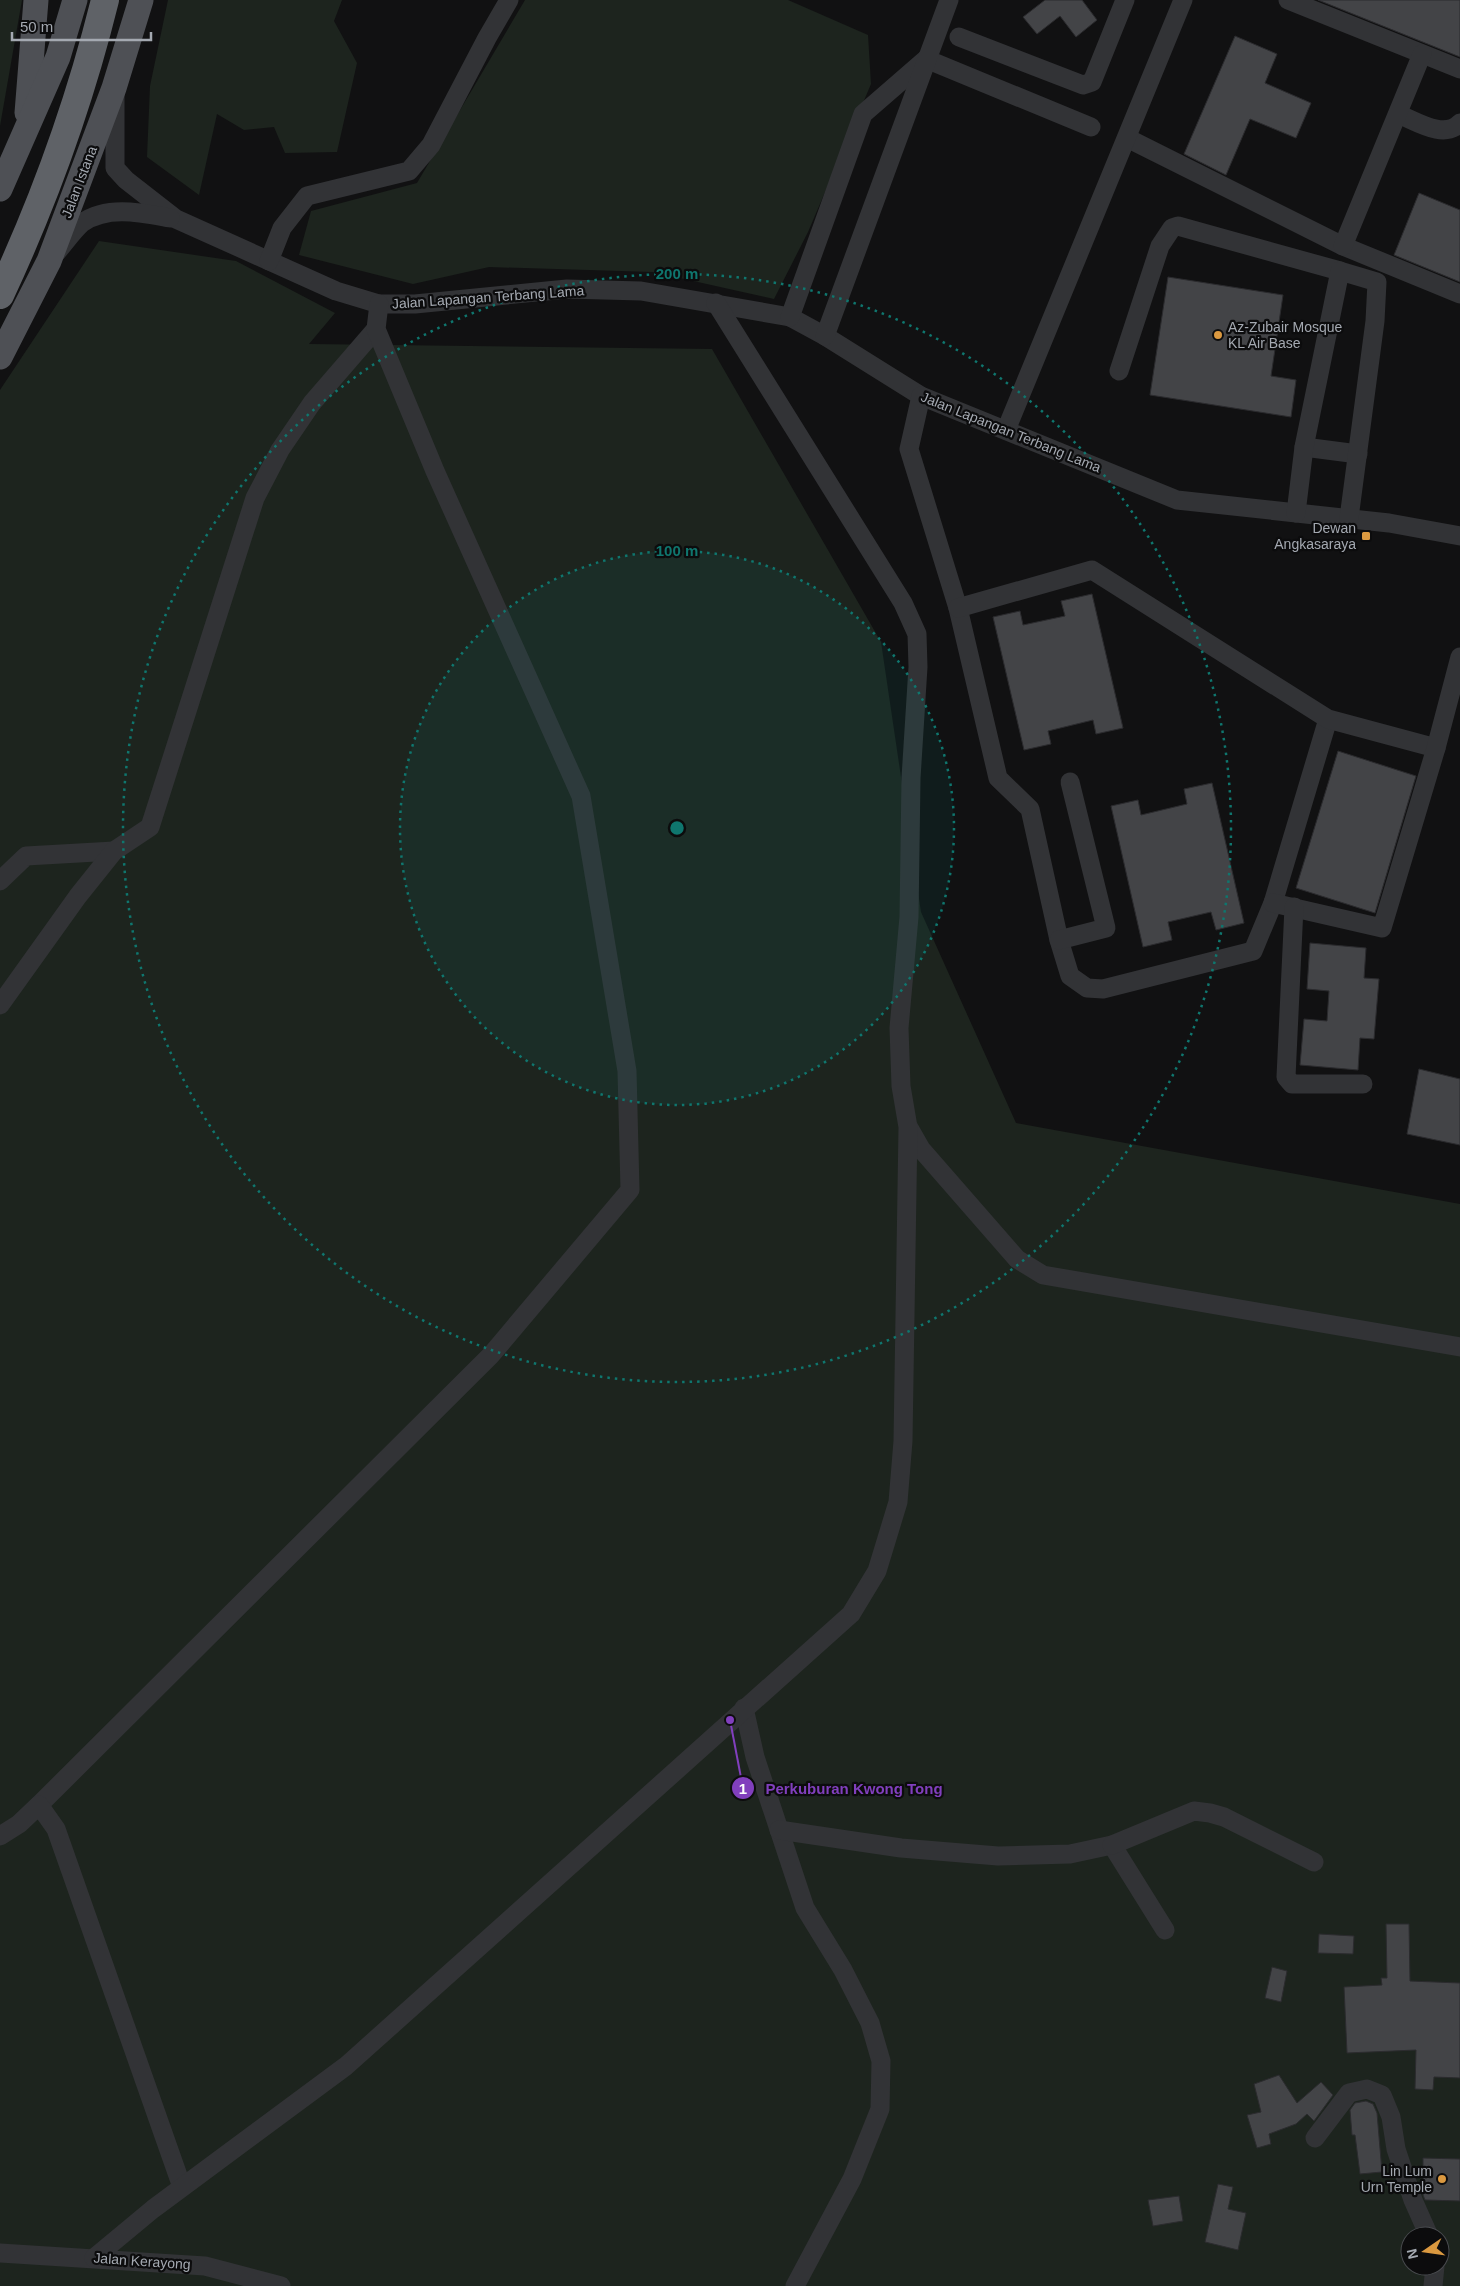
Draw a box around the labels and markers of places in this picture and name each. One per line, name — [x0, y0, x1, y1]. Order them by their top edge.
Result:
place label: Az-Zubair Mosque KL Air Base — [1228, 319, 1343, 351]
marker: Az-Zubair Mosque KL Air Base — [1212, 329, 1224, 341]
place label: Dewan Angkasaraya — [1274, 520, 1356, 552]
marker: Dewan Angkasaraya — [1360, 530, 1372, 542]
centre of rings — [668, 819, 686, 837]
callout: Perkuburan Kwong Tong — [730, 1773, 952, 1803]
place label: Lin Lum Urn Temple — [1361, 2163, 1432, 2195]
marker: Lin Lum Urn Temple — [1436, 2173, 1448, 2185]

